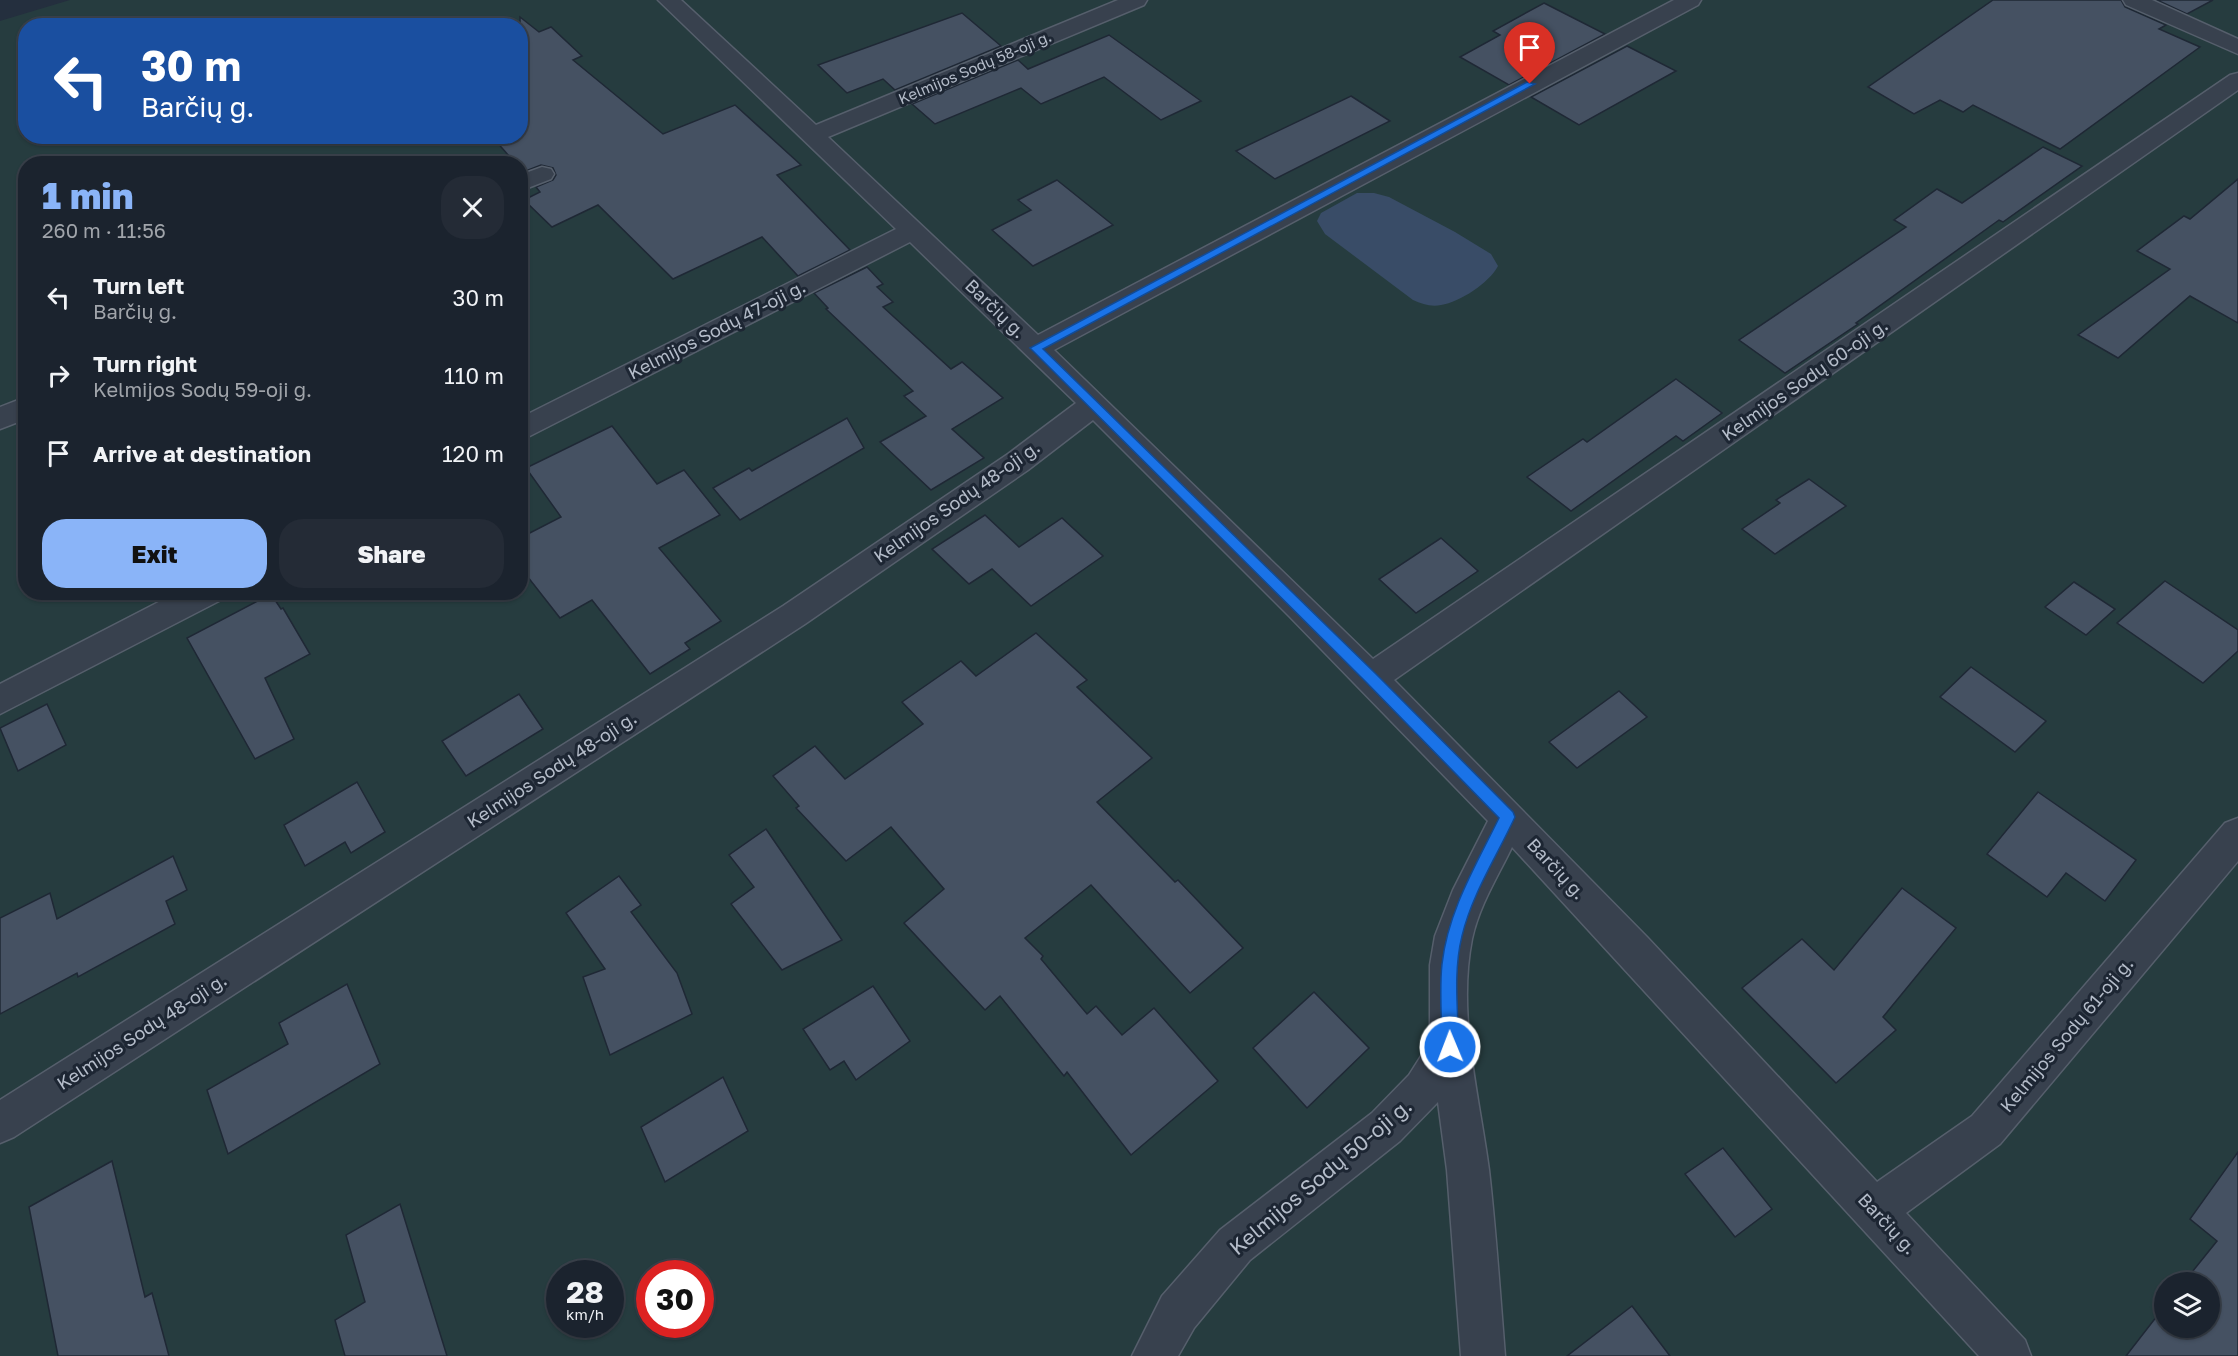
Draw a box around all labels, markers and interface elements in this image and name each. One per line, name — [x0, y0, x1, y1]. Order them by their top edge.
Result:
pin — [1504, 22, 1555, 84]
street label: Kelmijos Sodų 58-oji g. — [895, 27, 1054, 107]
icon: arrive — [1513, 31, 1546, 64]
text: 30 m — [141, 40, 241, 90]
icon: left — [42, 42, 120, 120]
text: Barčių g. — [141, 91, 254, 123]
text: 1 min — [42, 174, 133, 217]
button: close — [441, 176, 504, 239]
text: 260 m · 11:56 — [42, 218, 166, 242]
text: Turn left — [93, 272, 184, 299]
street label: Barčių g. — [961, 274, 1031, 342]
street label: Kelmijos Sodų 47-oji g. — [624, 275, 809, 383]
icon: left — [42, 281, 75, 314]
text: 30 m — [453, 284, 504, 311]
text: Barčių g. — [93, 299, 177, 323]
street label: Kelmijos Sodų 60-oji g. — [1717, 313, 1892, 445]
text: Turn right — [93, 350, 197, 377]
icon: right — [42, 359, 75, 392]
text: 110 m — [444, 362, 504, 389]
text: Kelmijos Sodų 59-oji g. — [93, 377, 312, 401]
street label: Kelmijos Sodų 48-oji g. — [869, 435, 1044, 567]
icon: arrive — [42, 437, 75, 470]
text: Arrive at destination — [93, 440, 311, 467]
text: 120 m — [442, 440, 504, 467]
button: Exit — [42, 519, 267, 588]
button: Share — [279, 519, 504, 588]
street label: Kelmijos Sodų 48-oji g. — [463, 706, 640, 832]
street label: Barčių g. — [1523, 833, 1591, 903]
street label: Kelmijos Sodų 61-oji g. — [1995, 952, 2137, 1116]
street label: Kelmijos Sodų 48-oji g. — [53, 968, 230, 1094]
position arrow — [1418, 1015, 1482, 1079]
street label: Kelmijos Sodų 50-oji g. — [1224, 1092, 1417, 1260]
street label: Barčių g. — [1854, 1188, 1922, 1258]
speed limit sign: 30 — [636, 1260, 714, 1338]
map controls — [2154, 1272, 2220, 1338]
button: layers — [2154, 1272, 2220, 1338]
text: 28 — [566, 1274, 604, 1310]
text: km/h — [566, 1305, 604, 1323]

